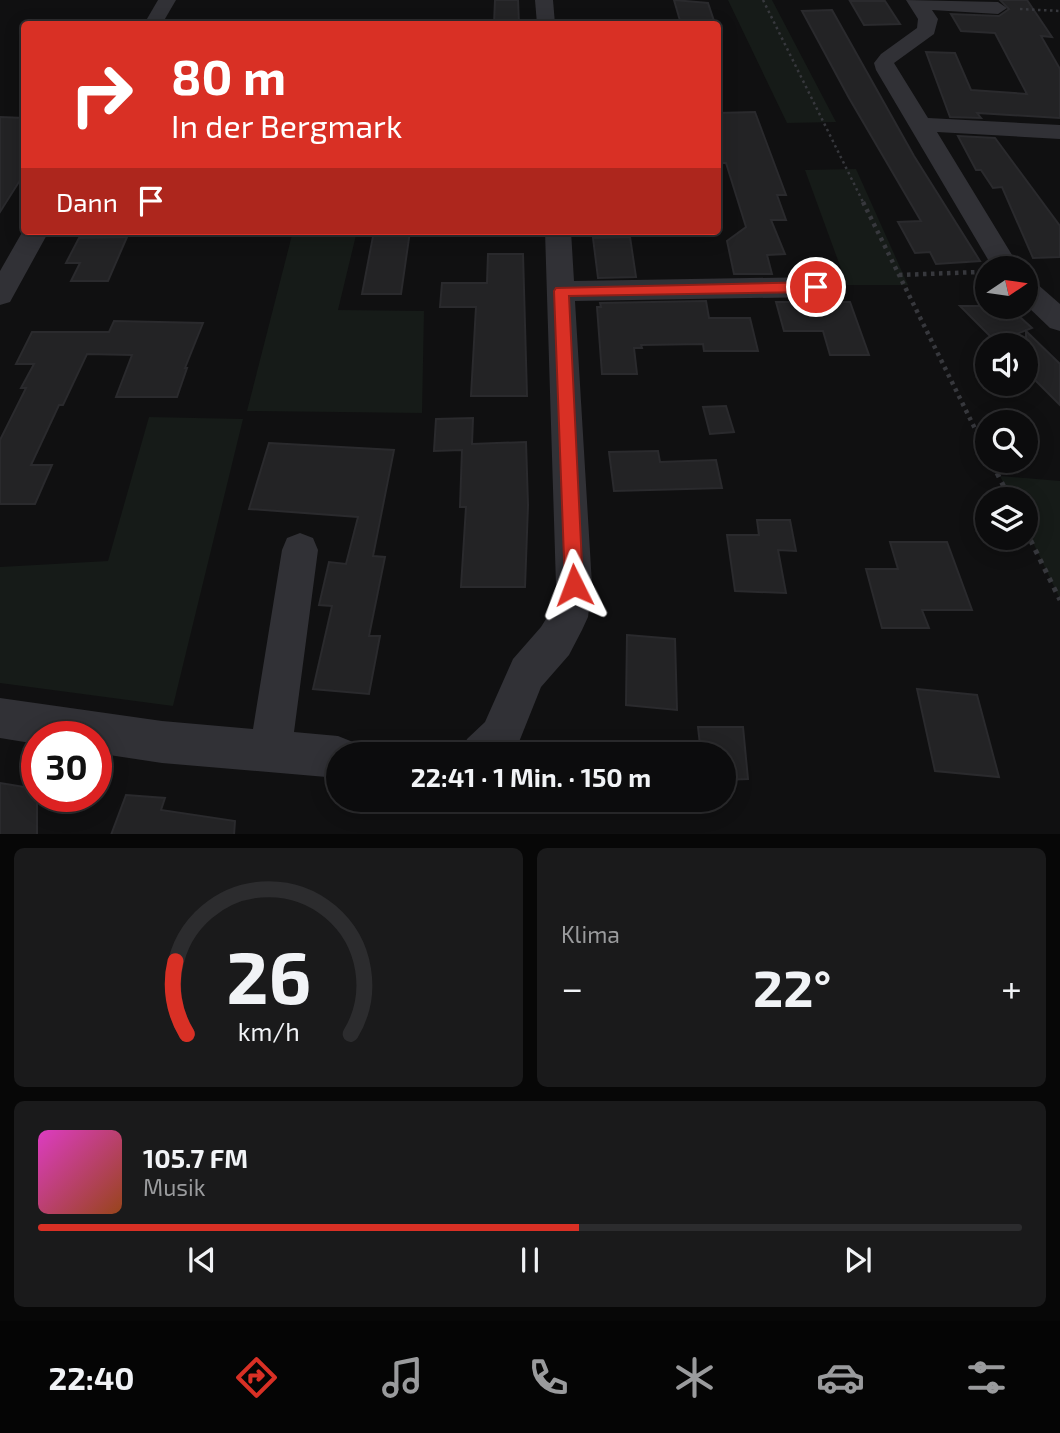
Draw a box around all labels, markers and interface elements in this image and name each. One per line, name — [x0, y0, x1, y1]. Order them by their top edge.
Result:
text: 80 m — [171, 46, 286, 105]
icon: right — [56, 49, 147, 140]
text: In der Bergmark — [171, 106, 402, 144]
icon: arrive — [132, 182, 170, 220]
text: Dann — [56, 186, 118, 217]
north arrow — [975, 256, 1038, 318]
map controls — [975, 256, 1038, 550]
pin — [786, 257, 846, 317]
icon: arrive — [797, 268, 835, 306]
button: sound — [975, 333, 1038, 396]
button: search — [975, 410, 1038, 473]
button: layers — [975, 487, 1038, 550]
position arrow — [537, 548, 611, 622]
speed limit sign: 30 — [21, 721, 112, 812]
text: 22:41 · 1 Min. · 150 m — [411, 761, 651, 792]
text: Klima — [561, 920, 620, 948]
text: 26 — [226, 931, 311, 1019]
text: 22° — [753, 955, 831, 1017]
text: − — [561, 964, 583, 1010]
text: + — [1001, 964, 1022, 1010]
text: km/h — [237, 1015, 300, 1045]
text: 105.7 FM — [143, 1142, 248, 1173]
text: Musik — [143, 1173, 205, 1201]
icon: previous — [183, 1241, 221, 1279]
icon: pause — [511, 1241, 549, 1279]
icon: next — [839, 1241, 877, 1279]
icon: directions — [232, 1353, 281, 1402]
icon: music — [378, 1353, 427, 1402]
icon: phone — [524, 1353, 573, 1402]
icon: climate — [670, 1353, 719, 1402]
icon: car — [816, 1353, 865, 1402]
icon: filters — [962, 1353, 1011, 1402]
text: 22:40 — [49, 1358, 135, 1396]

